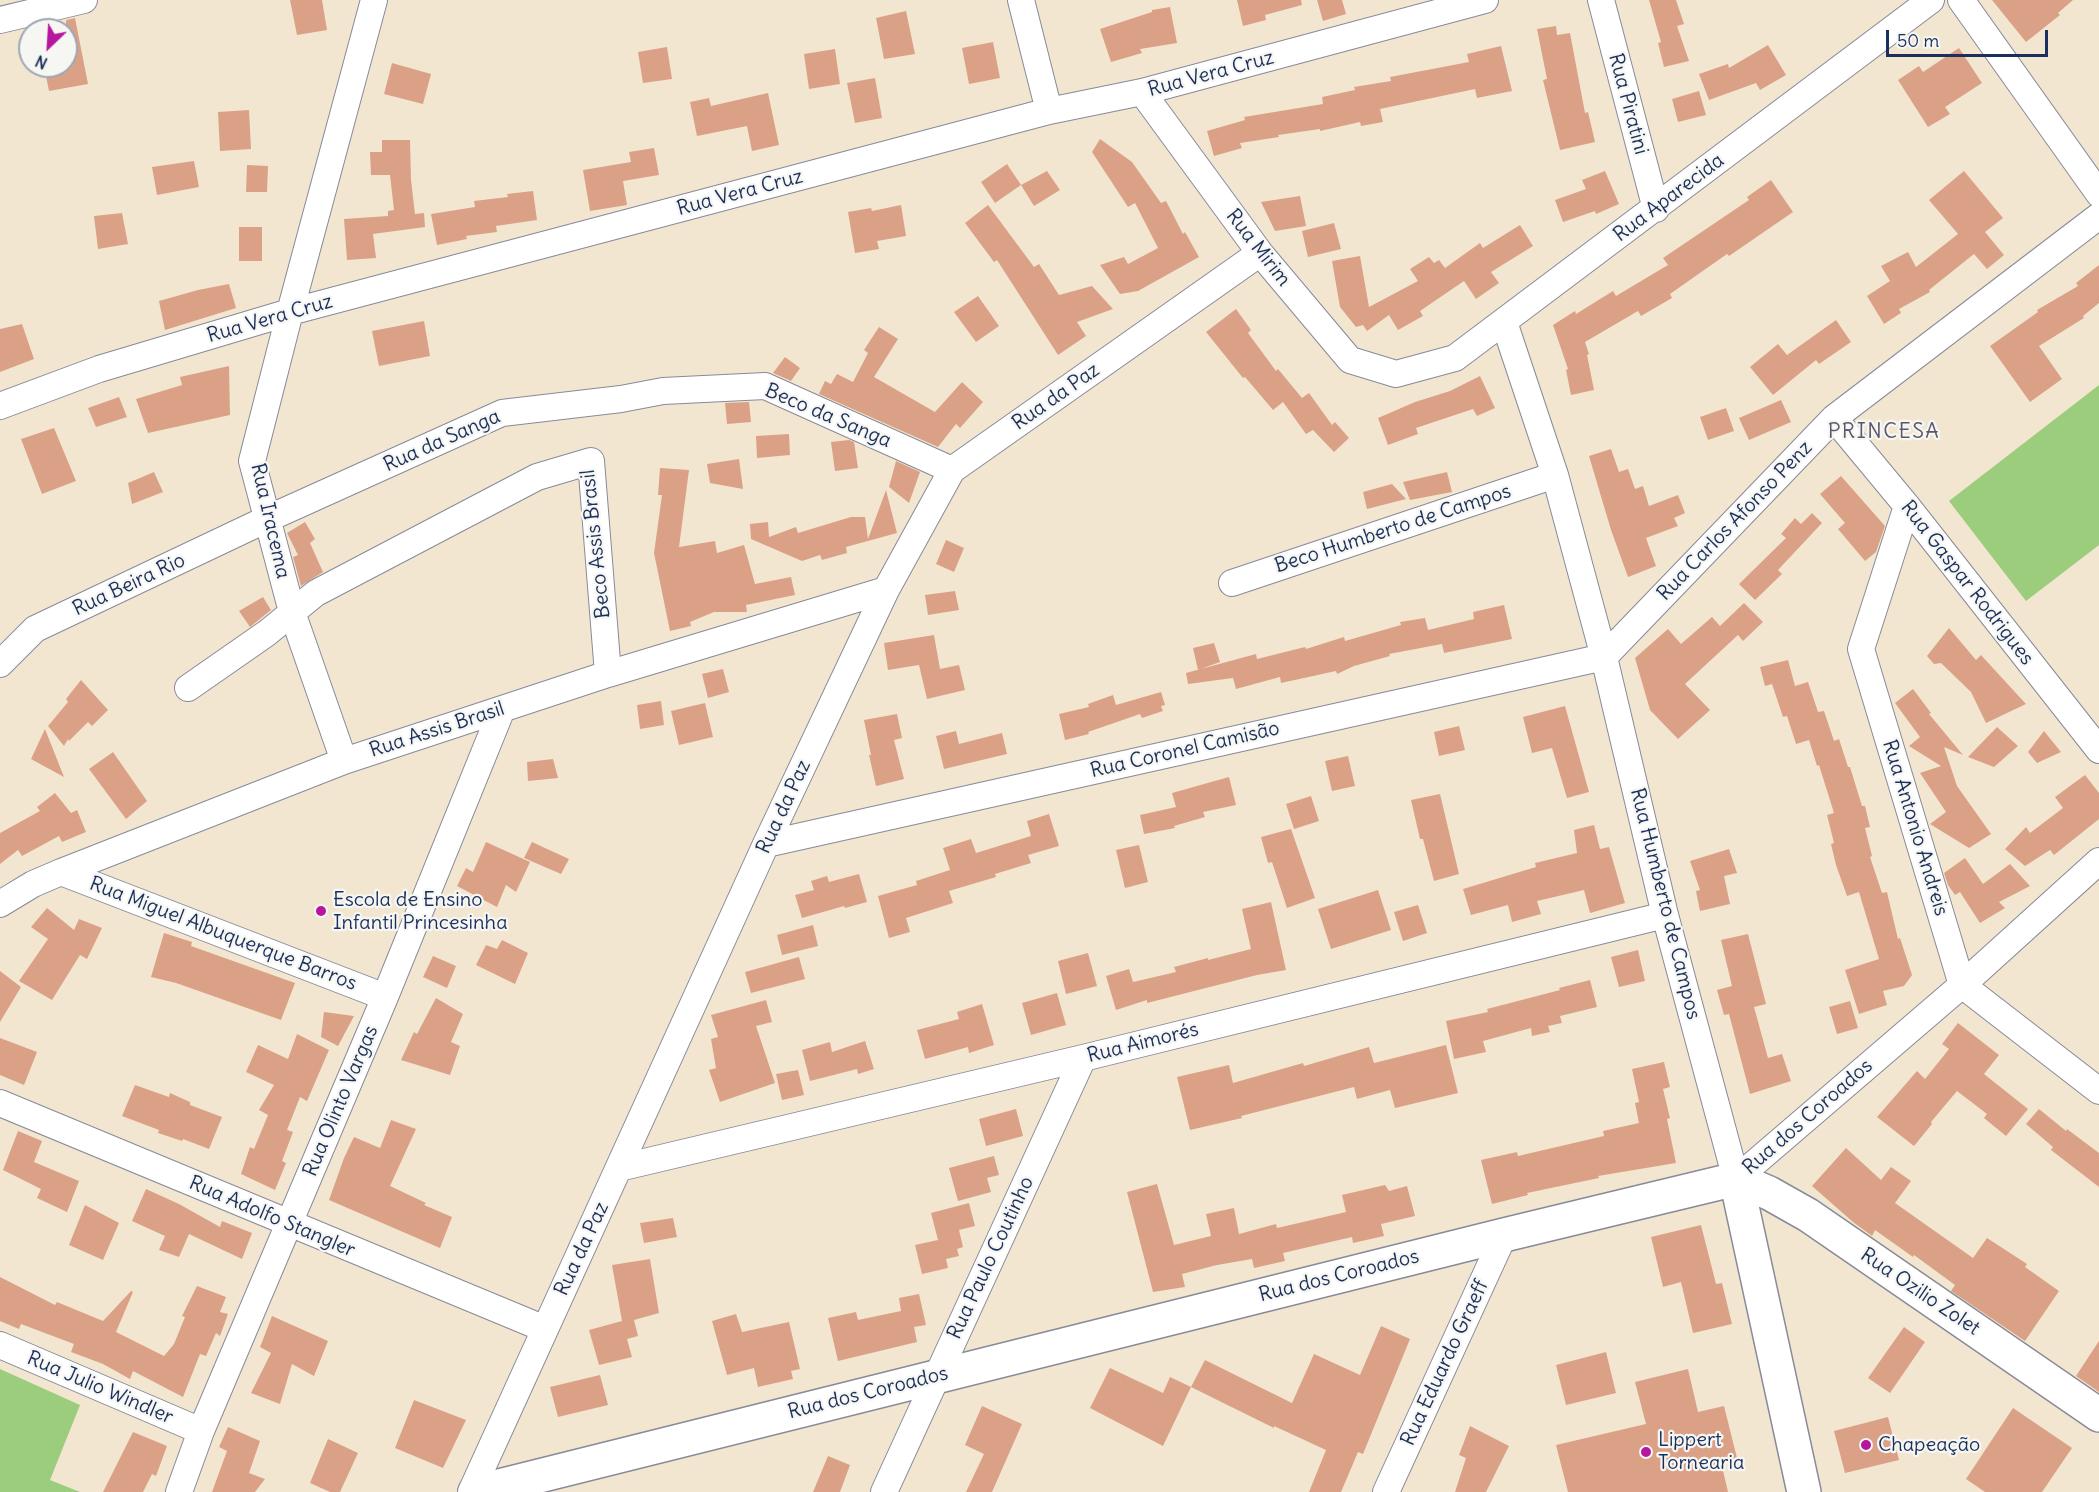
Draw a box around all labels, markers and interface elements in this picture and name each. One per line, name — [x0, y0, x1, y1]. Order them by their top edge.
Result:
north arrow — [18, 18, 78, 78]
scale bar — [1889, 18, 2051, 56]
text: 50 m — [1897, 29, 1939, 52]
street label: Rua Vera Cruz — [1145, 46, 1277, 102]
text: N — [32, 51, 50, 74]
street label: Rua Piratini — [1603, 51, 1653, 157]
street label: Rua Aparecida — [1609, 149, 1729, 247]
street label: Rua Vera Cruz — [674, 165, 806, 221]
street label: Rua Mirim — [1220, 205, 1296, 291]
street label: Rua Vera Cruz — [204, 290, 336, 348]
street label: Rua da Paz — [1008, 358, 1104, 436]
street label: Beco da Sanga — [761, 379, 895, 453]
street label: Rua da Sanga — [380, 405, 504, 477]
district label: PRINCESA — [1828, 419, 1940, 445]
street label: Rua Carlos Afonso Penz — [1652, 436, 1818, 606]
street label: Rua Iracema — [245, 461, 295, 581]
street label: Beco Assis Brasil — [576, 468, 616, 620]
street label: Beco Humberto de Campos — [1272, 479, 1514, 579]
street label: Rua Gaspar Rodrigues — [1895, 496, 2039, 670]
street label: Rua Beira Rio — [69, 548, 189, 622]
street label: Rua Assis Brasil — [367, 697, 507, 763]
street label: Rua Coronel Camisão — [1088, 717, 1282, 783]
street label: Rua Antonio Andreis — [1877, 737, 1953, 919]
street label: Rua da Paz — [752, 756, 816, 858]
street label: Rua Humberto de Campos — [1625, 786, 1705, 1022]
street label: Rua Miguel Albuquerque Barros — [86, 872, 360, 996]
place label: Escola de Ensino Infantil Princesinha — [333, 888, 508, 935]
marker: Escola de Ensino Infantil Princesinha — [314, 904, 328, 918]
street label: Rua Aimorés — [1085, 1018, 1201, 1068]
street label: Rua Olinto Vargas — [298, 1022, 384, 1180]
street label: Rua dos Coroados — [1738, 1054, 1878, 1180]
street label: Rua Adolfo Stangler — [185, 1171, 359, 1263]
street label: Rua Paulo Coutinho — [943, 1173, 1039, 1343]
street label: Rua da Paz — [550, 1198, 614, 1300]
street label: Rua Ozilio Zolet — [1856, 1243, 1984, 1341]
street label: Rua dos Coroados — [1256, 1245, 1422, 1307]
street label: Rua Eduardo Graeff — [1396, 1276, 1494, 1450]
street label: Rua Julio Windler — [23, 1346, 177, 1430]
street label: Rua dos Coroados — [785, 1362, 951, 1424]
place label: Lippert Tornearia — [1658, 1428, 1744, 1475]
place label: Chapeação — [1878, 1433, 1980, 1457]
marker: Chapeação — [1859, 1438, 1873, 1452]
marker: Lippert Tornearia — [1639, 1445, 1653, 1459]

